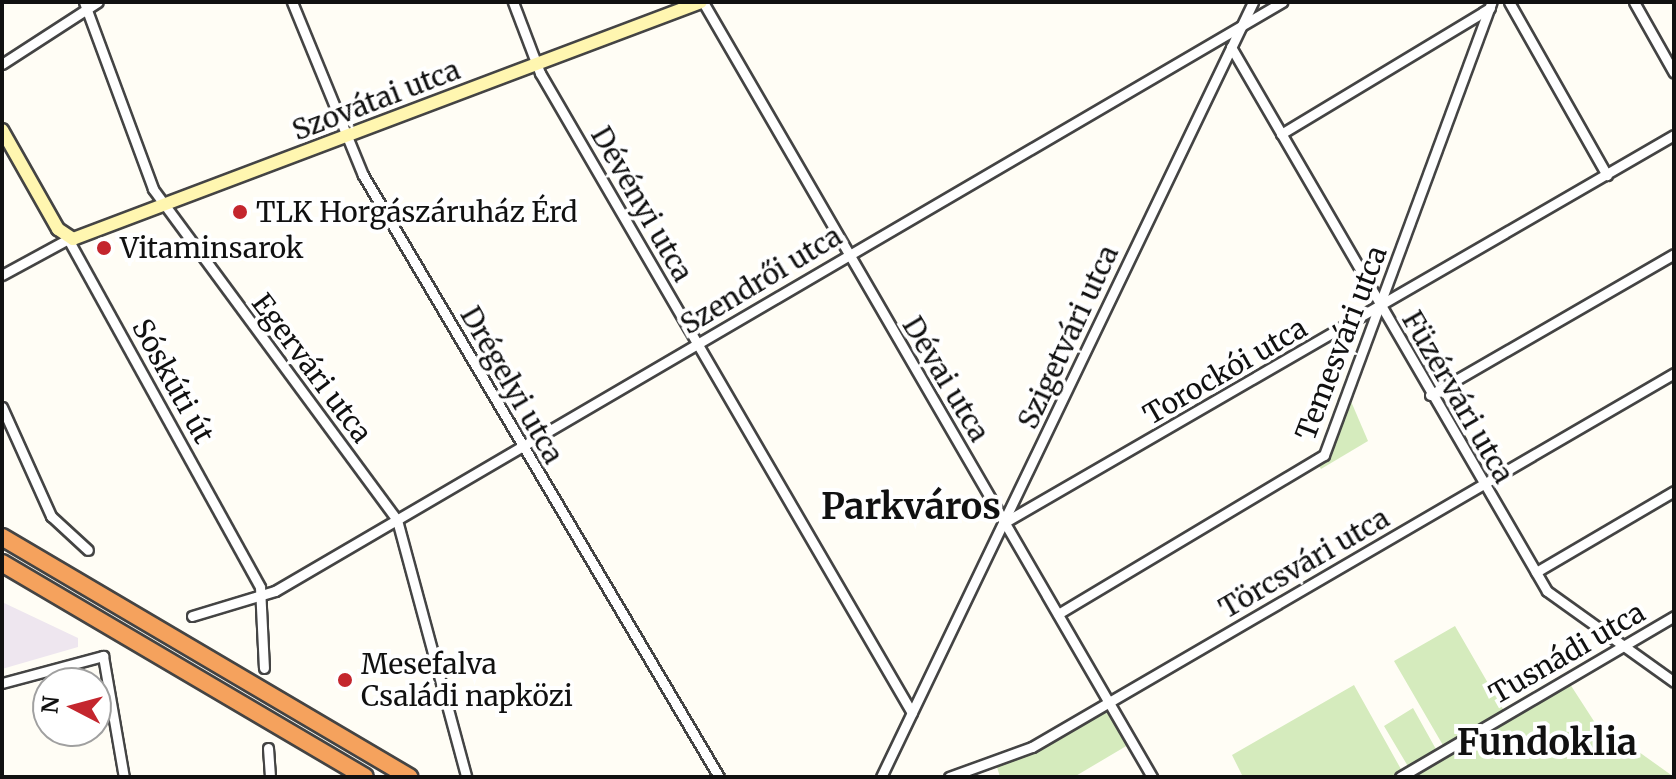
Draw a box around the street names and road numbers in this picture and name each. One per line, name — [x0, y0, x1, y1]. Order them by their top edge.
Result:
street label: Szovátai utca — [288, 53, 464, 147]
street label: Dévényi utca — [584, 121, 700, 287]
street label: Szendrői utca — [674, 219, 848, 341]
street label: Szigetvári utca — [1011, 240, 1125, 434]
street label: Temesvári utca — [1289, 241, 1393, 445]
street label: Egervári utca — [245, 287, 379, 449]
street label: Drégelyi utca — [454, 300, 570, 470]
street label: Füzérvári utca — [1395, 305, 1521, 489]
street label: Dévai utca — [896, 310, 996, 448]
street label: Torockói utca — [1137, 311, 1313, 431]
street label: Sóskúti út — [125, 313, 221, 449]
street label: Törcsvári utca — [1213, 501, 1395, 625]
street label: Tusnádi utca — [1483, 595, 1651, 711]

